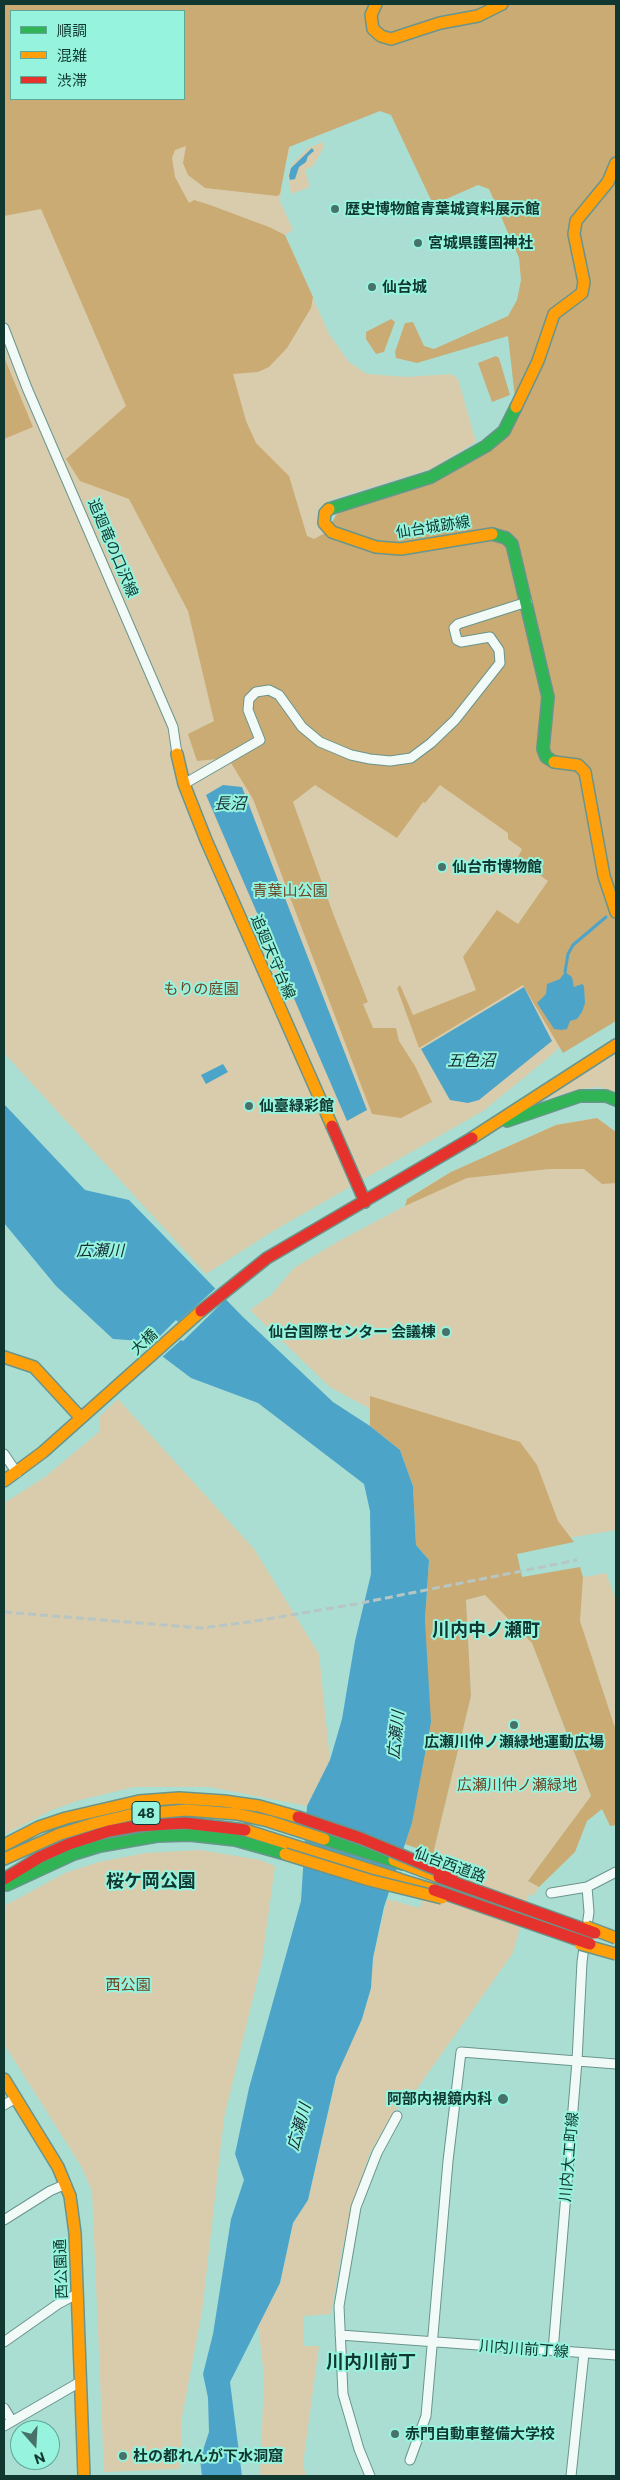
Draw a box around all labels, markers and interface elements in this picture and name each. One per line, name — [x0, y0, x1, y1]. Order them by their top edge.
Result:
legend — [10, 10, 185, 100]
text: 順調 — [57, 21, 87, 39]
text: 混雑 — [57, 46, 87, 64]
text: 渋滞 — [57, 71, 87, 89]
place label: 歴史博物館青葉城資料展示館 — [345, 200, 540, 218]
marker: 歴史博物館青葉城資料展示館 — [329, 203, 341, 215]
place label: 宮城県護国神社 — [428, 234, 533, 252]
marker: 宮城県護国神社 — [412, 237, 424, 249]
place label: 仙台城 — [382, 278, 427, 296]
marker: 仙台城 — [366, 281, 378, 293]
street label: 追廻竜の口沢線 — [84, 496, 142, 600]
street label: 仙台城跡線 — [395, 512, 471, 542]
water label: 長沼 — [214, 794, 246, 814]
place label: 仙台市博物館 — [452, 858, 542, 876]
marker: 仙台市博物館 — [436, 861, 448, 873]
park label: 青葉山公園 — [253, 882, 327, 900]
street label: 追廻天守台線 — [247, 912, 299, 1002]
park label: もりの庭園 — [164, 980, 238, 998]
water label: 五色沼 — [447, 1051, 495, 1071]
place label: 仙臺緑彩館 — [259, 1097, 334, 1115]
marker: 仙臺緑彩館 — [243, 1100, 255, 1112]
water label: 広瀬川 — [76, 1241, 124, 1261]
place label: 仙台国際センター 会議棟 — [268, 1323, 436, 1341]
street label: 大橋 — [127, 1325, 161, 1359]
marker: 仙台国際センター 会議棟 — [440, 1326, 452, 1338]
district label: 川内中ノ瀬町 — [432, 1619, 540, 1641]
water label: 広瀬川 — [384, 1710, 408, 1760]
marker: 広瀬川仲ノ瀬緑地運動広場 — [508, 1719, 520, 1731]
place label: 広瀬川仲ノ瀬緑地運動広場 — [424, 1733, 604, 1751]
park label: 広瀬川仲ノ瀬緑地 — [457, 1776, 577, 1794]
road number: 48 — [132, 1802, 160, 1825]
street label: 仙台西道路 — [412, 1844, 488, 1886]
district label: 桜ケ岡公園 — [106, 1870, 196, 1892]
park label: 西公園 — [106, 1976, 150, 1994]
place label: 阿部内視鏡内科 — [387, 2090, 492, 2108]
marker: 阿部内視鏡内科 — [496, 2092, 510, 2106]
water label: 広瀬川 — [283, 2101, 315, 2153]
street label: 川内大工町線 — [556, 2111, 582, 2203]
street label: 西公園通 — [51, 2239, 71, 2299]
street label: 川内川前丁線 — [478, 2337, 570, 2361]
district label: 川内川前丁 — [326, 2351, 416, 2373]
north arrow — [10, 2420, 60, 2470]
place label: 赤門自動車整備大学校 — [405, 2425, 555, 2443]
marker: 赤門自動車整備大学校 — [389, 2428, 401, 2440]
place label: 杜の都れんが下水洞窟 — [133, 2447, 283, 2465]
text: N — [32, 2449, 47, 2468]
marker: 杜の都れんが下水洞窟 — [117, 2450, 129, 2462]

